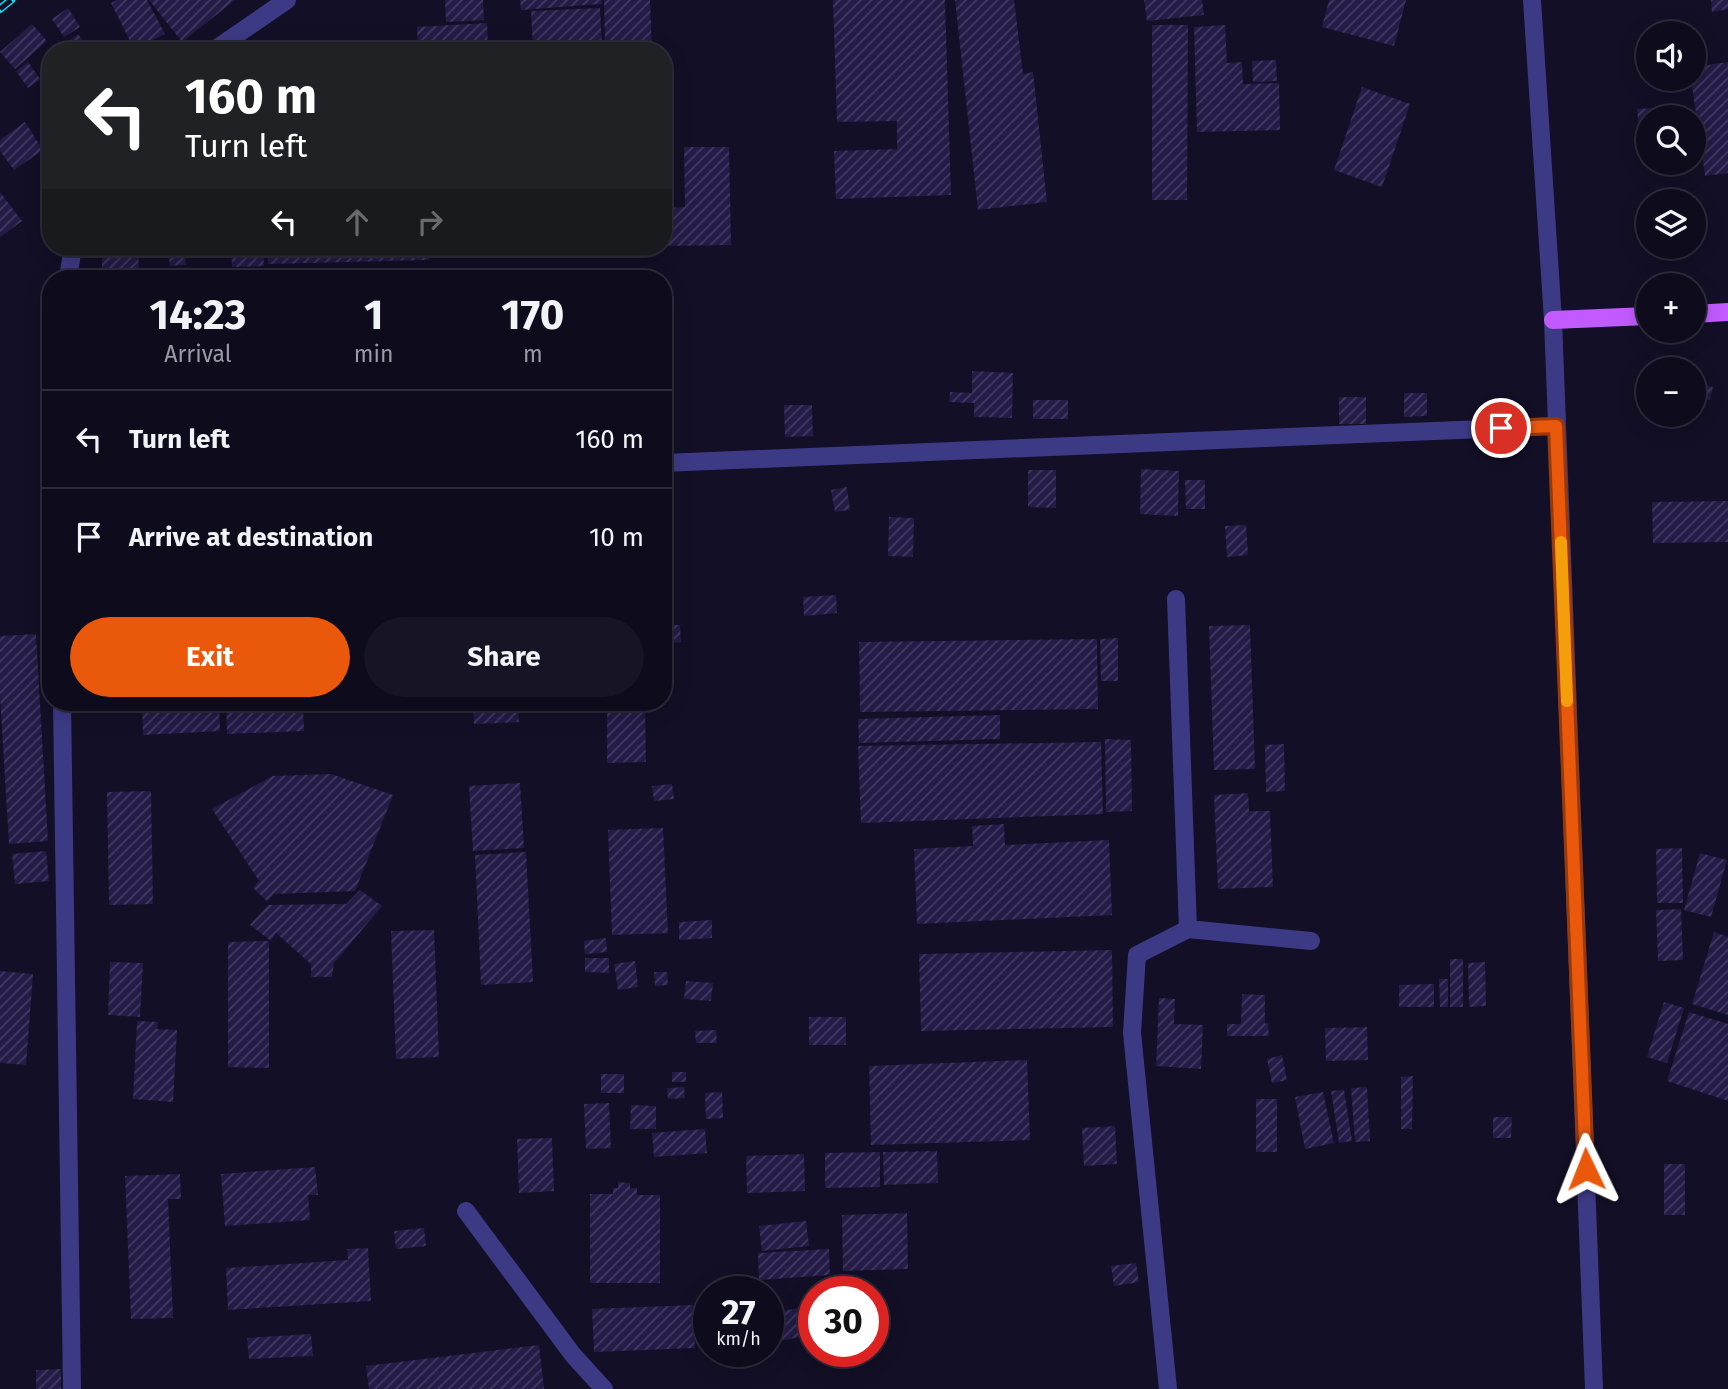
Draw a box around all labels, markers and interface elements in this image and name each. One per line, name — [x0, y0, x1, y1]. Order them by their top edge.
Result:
map controls — [1636, 21, 1706, 427]
button: sound — [1636, 21, 1706, 91]
text: 160 m — [185, 67, 317, 126]
icon: left — [70, 70, 161, 161]
button: search — [1636, 105, 1706, 175]
text: Turn left — [185, 127, 307, 165]
button: layers — [1636, 189, 1706, 259]
icon: left — [265, 203, 303, 241]
icon: ahead — [338, 203, 376, 241]
icon: right — [411, 203, 449, 241]
button: + — [1636, 273, 1706, 343]
text: 14:23 — [150, 290, 246, 340]
text: 1 — [364, 290, 383, 340]
text: 170 — [501, 290, 564, 340]
text: Arrival — [164, 340, 232, 368]
text: min — [354, 340, 394, 368]
text: m — [523, 340, 543, 368]
button: − — [1636, 357, 1706, 427]
pin — [1471, 398, 1531, 458]
icon: arrive — [1482, 409, 1520, 447]
icon: left — [70, 420, 108, 458]
text: Turn left — [129, 424, 230, 455]
text: 160 m — [575, 424, 644, 455]
icon: arrive — [70, 518, 108, 556]
text: Arrive at destination — [129, 522, 373, 553]
text: 10 m — [589, 522, 644, 553]
button: Exit — [70, 617, 350, 697]
button: Share — [364, 617, 644, 697]
position arrow — [1549, 1132, 1623, 1206]
speed limit sign: 30 — [798, 1276, 889, 1367]
text: 27 — [721, 1291, 756, 1333]
text: km/h — [716, 1328, 761, 1350]

